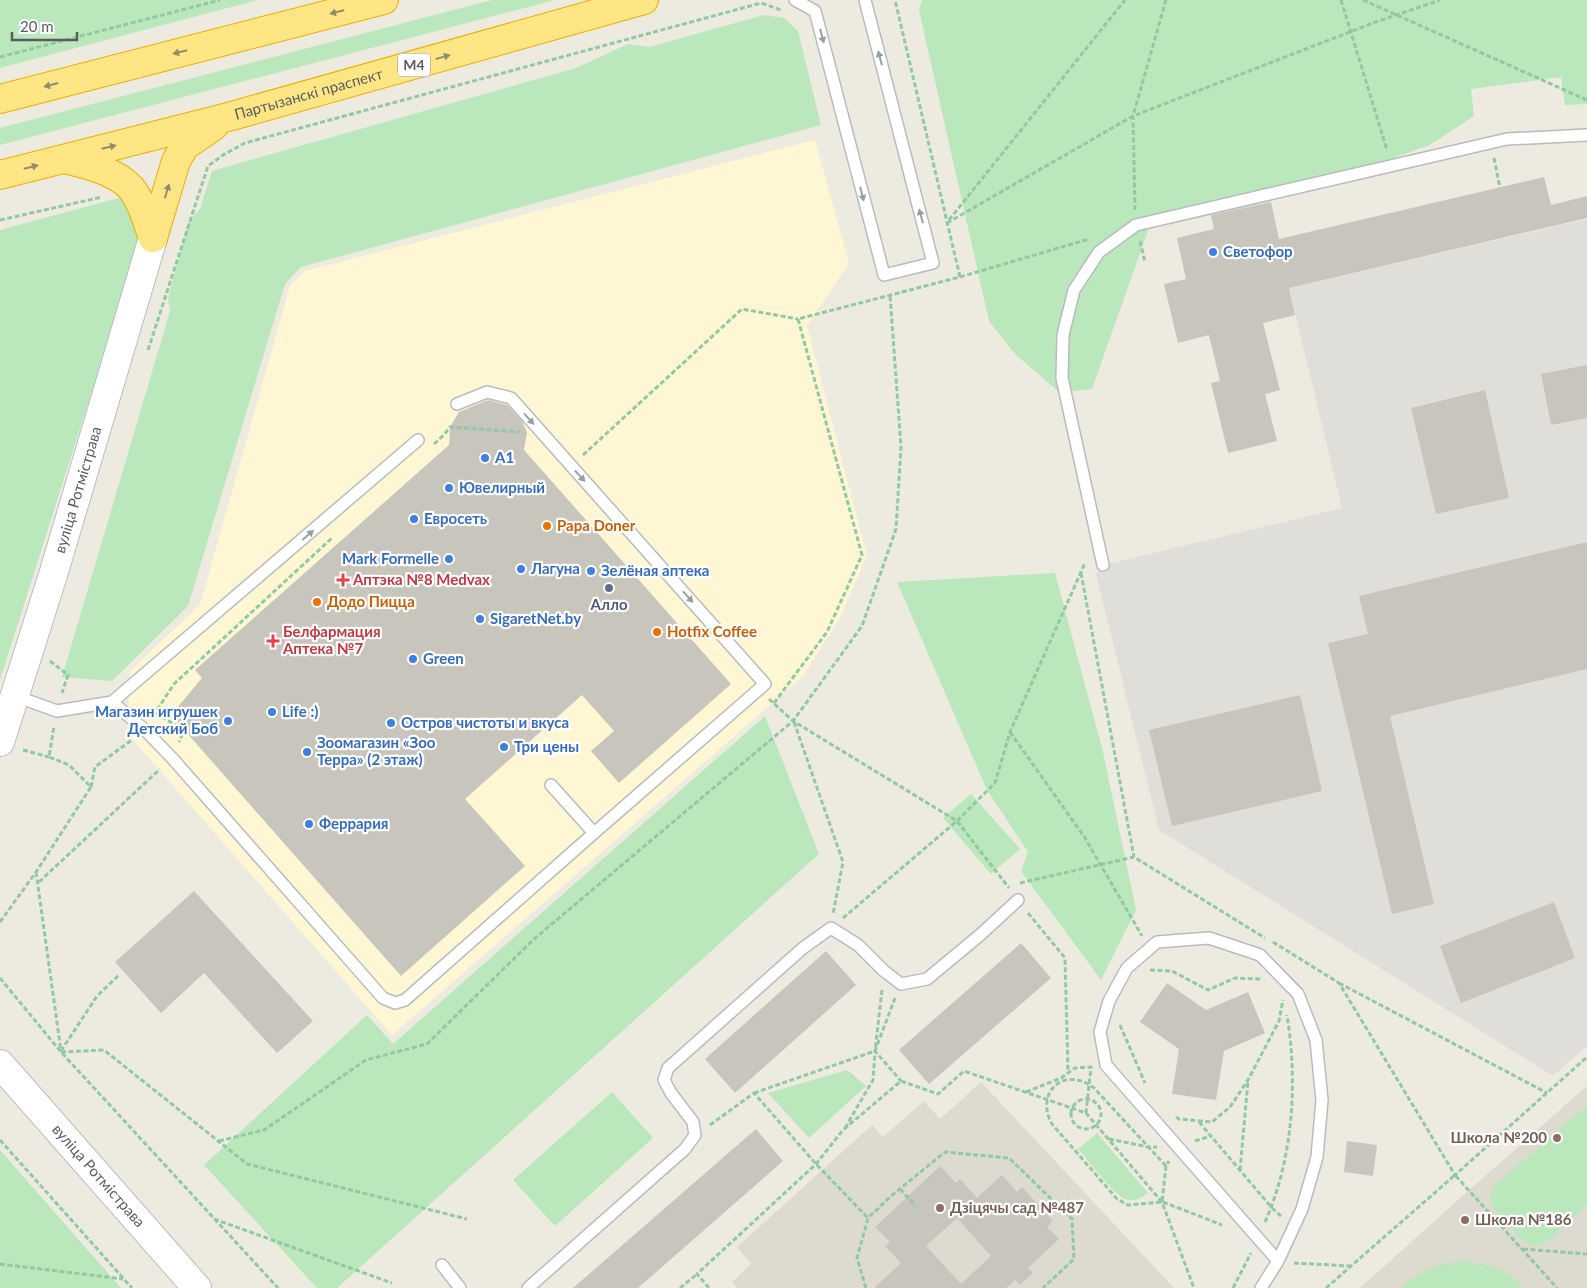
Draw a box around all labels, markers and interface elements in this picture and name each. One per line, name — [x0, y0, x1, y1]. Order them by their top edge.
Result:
one-way arrow — [330, 8, 345, 16]
scale bar — [12, 10, 78, 42]
text: 20 m — [20, 17, 54, 35]
one-way arrow — [818, 29, 826, 44]
one-way arrow — [172, 48, 187, 56]
one-way arrow — [876, 51, 884, 66]
one-way arrow — [436, 52, 451, 60]
road number: М4 — [398, 54, 430, 76]
street label: Партызанскі праспект — [232, 64, 385, 123]
one-way arrow — [43, 81, 58, 89]
one-way arrow — [102, 143, 117, 151]
one-way arrow — [24, 163, 39, 171]
one-way arrow — [164, 183, 172, 198]
one-way arrow — [859, 186, 867, 201]
one-way arrow — [917, 208, 925, 223]
place label: Светофор — [1223, 242, 1293, 260]
marker: Светофор — [1207, 246, 1219, 258]
one-way arrow — [523, 413, 535, 425]
street label: вуліца Ротмістрава — [50, 424, 105, 555]
place label: A1 — [494, 448, 514, 466]
marker: A1 — [479, 452, 491, 464]
one-way arrow — [574, 470, 586, 482]
place label: Ювелирный — [459, 478, 545, 496]
marker: Ювелирный — [443, 482, 455, 494]
place label: Евросеть — [424, 509, 487, 527]
marker: Евросеть — [408, 513, 420, 525]
place label: Papa Doner — [557, 516, 636, 534]
marker: Papa Doner — [541, 520, 553, 532]
one-way arrow — [301, 529, 314, 540]
place label: Mark Formelle — [342, 549, 439, 567]
marker: Mark Formelle — [443, 553, 455, 565]
place label: Лагуна — [530, 559, 580, 577]
place label: Зелёная аптека — [601, 561, 709, 579]
marker: Лагуна — [515, 563, 527, 575]
marker: Зелёная аптека — [585, 565, 597, 577]
place label: Аптэка №8 Medvax — [352, 570, 490, 588]
marker: Аптэка №8 Medvax — [337, 574, 349, 586]
marker: Алло — [603, 582, 615, 594]
one-way arrow — [683, 590, 694, 603]
place label: Додо Пицца — [327, 592, 415, 610]
place label: Алло — [589, 595, 628, 613]
marker: Додо Пицца — [311, 596, 323, 608]
place label: SigaretNet.by — [490, 609, 581, 627]
marker: SigaretNet.by — [474, 613, 486, 625]
place label: Белфармация Аптека №7 — [282, 622, 381, 657]
place label: Hotfix Coffee — [667, 622, 757, 640]
marker: Hotfix Coffee — [651, 626, 663, 638]
marker: Белфармация Аптека №7 — [267, 635, 279, 647]
place label: Green — [423, 649, 464, 667]
marker: Green — [407, 653, 419, 665]
place label: Магазин игрушек Детский Боб — [95, 702, 219, 737]
place label: Life :) — [282, 702, 318, 720]
marker: Life :) — [266, 706, 278, 718]
place label: Остров чистоты и вкуса — [401, 713, 569, 731]
marker: Магазин игрушек Детский Боб — [222, 715, 234, 727]
marker: Остров чистоты и вкуса — [385, 717, 397, 729]
place label: Зоомагазин «Зоо Терра» (2 этаж) — [317, 733, 436, 768]
place label: Три цены — [514, 737, 579, 755]
marker: Три цены — [498, 741, 510, 753]
marker: Зоомагазин «Зоо Терра» (2 этаж) — [301, 746, 313, 758]
place label: Феррария — [319, 814, 389, 832]
marker: Феррария — [303, 818, 315, 830]
street label: вуліца Ротмістрава — [49, 1120, 149, 1230]
place label: Школа №200 — [1451, 1128, 1547, 1146]
marker: Школа №200 — [1551, 1132, 1563, 1144]
place label: Дзіцячы сад №487 — [950, 1198, 1084, 1216]
marker: Дзіцячы сад №487 — [934, 1202, 946, 1214]
place label: Школа №186 — [1475, 1210, 1572, 1228]
marker: Школа №186 — [1459, 1214, 1471, 1226]

